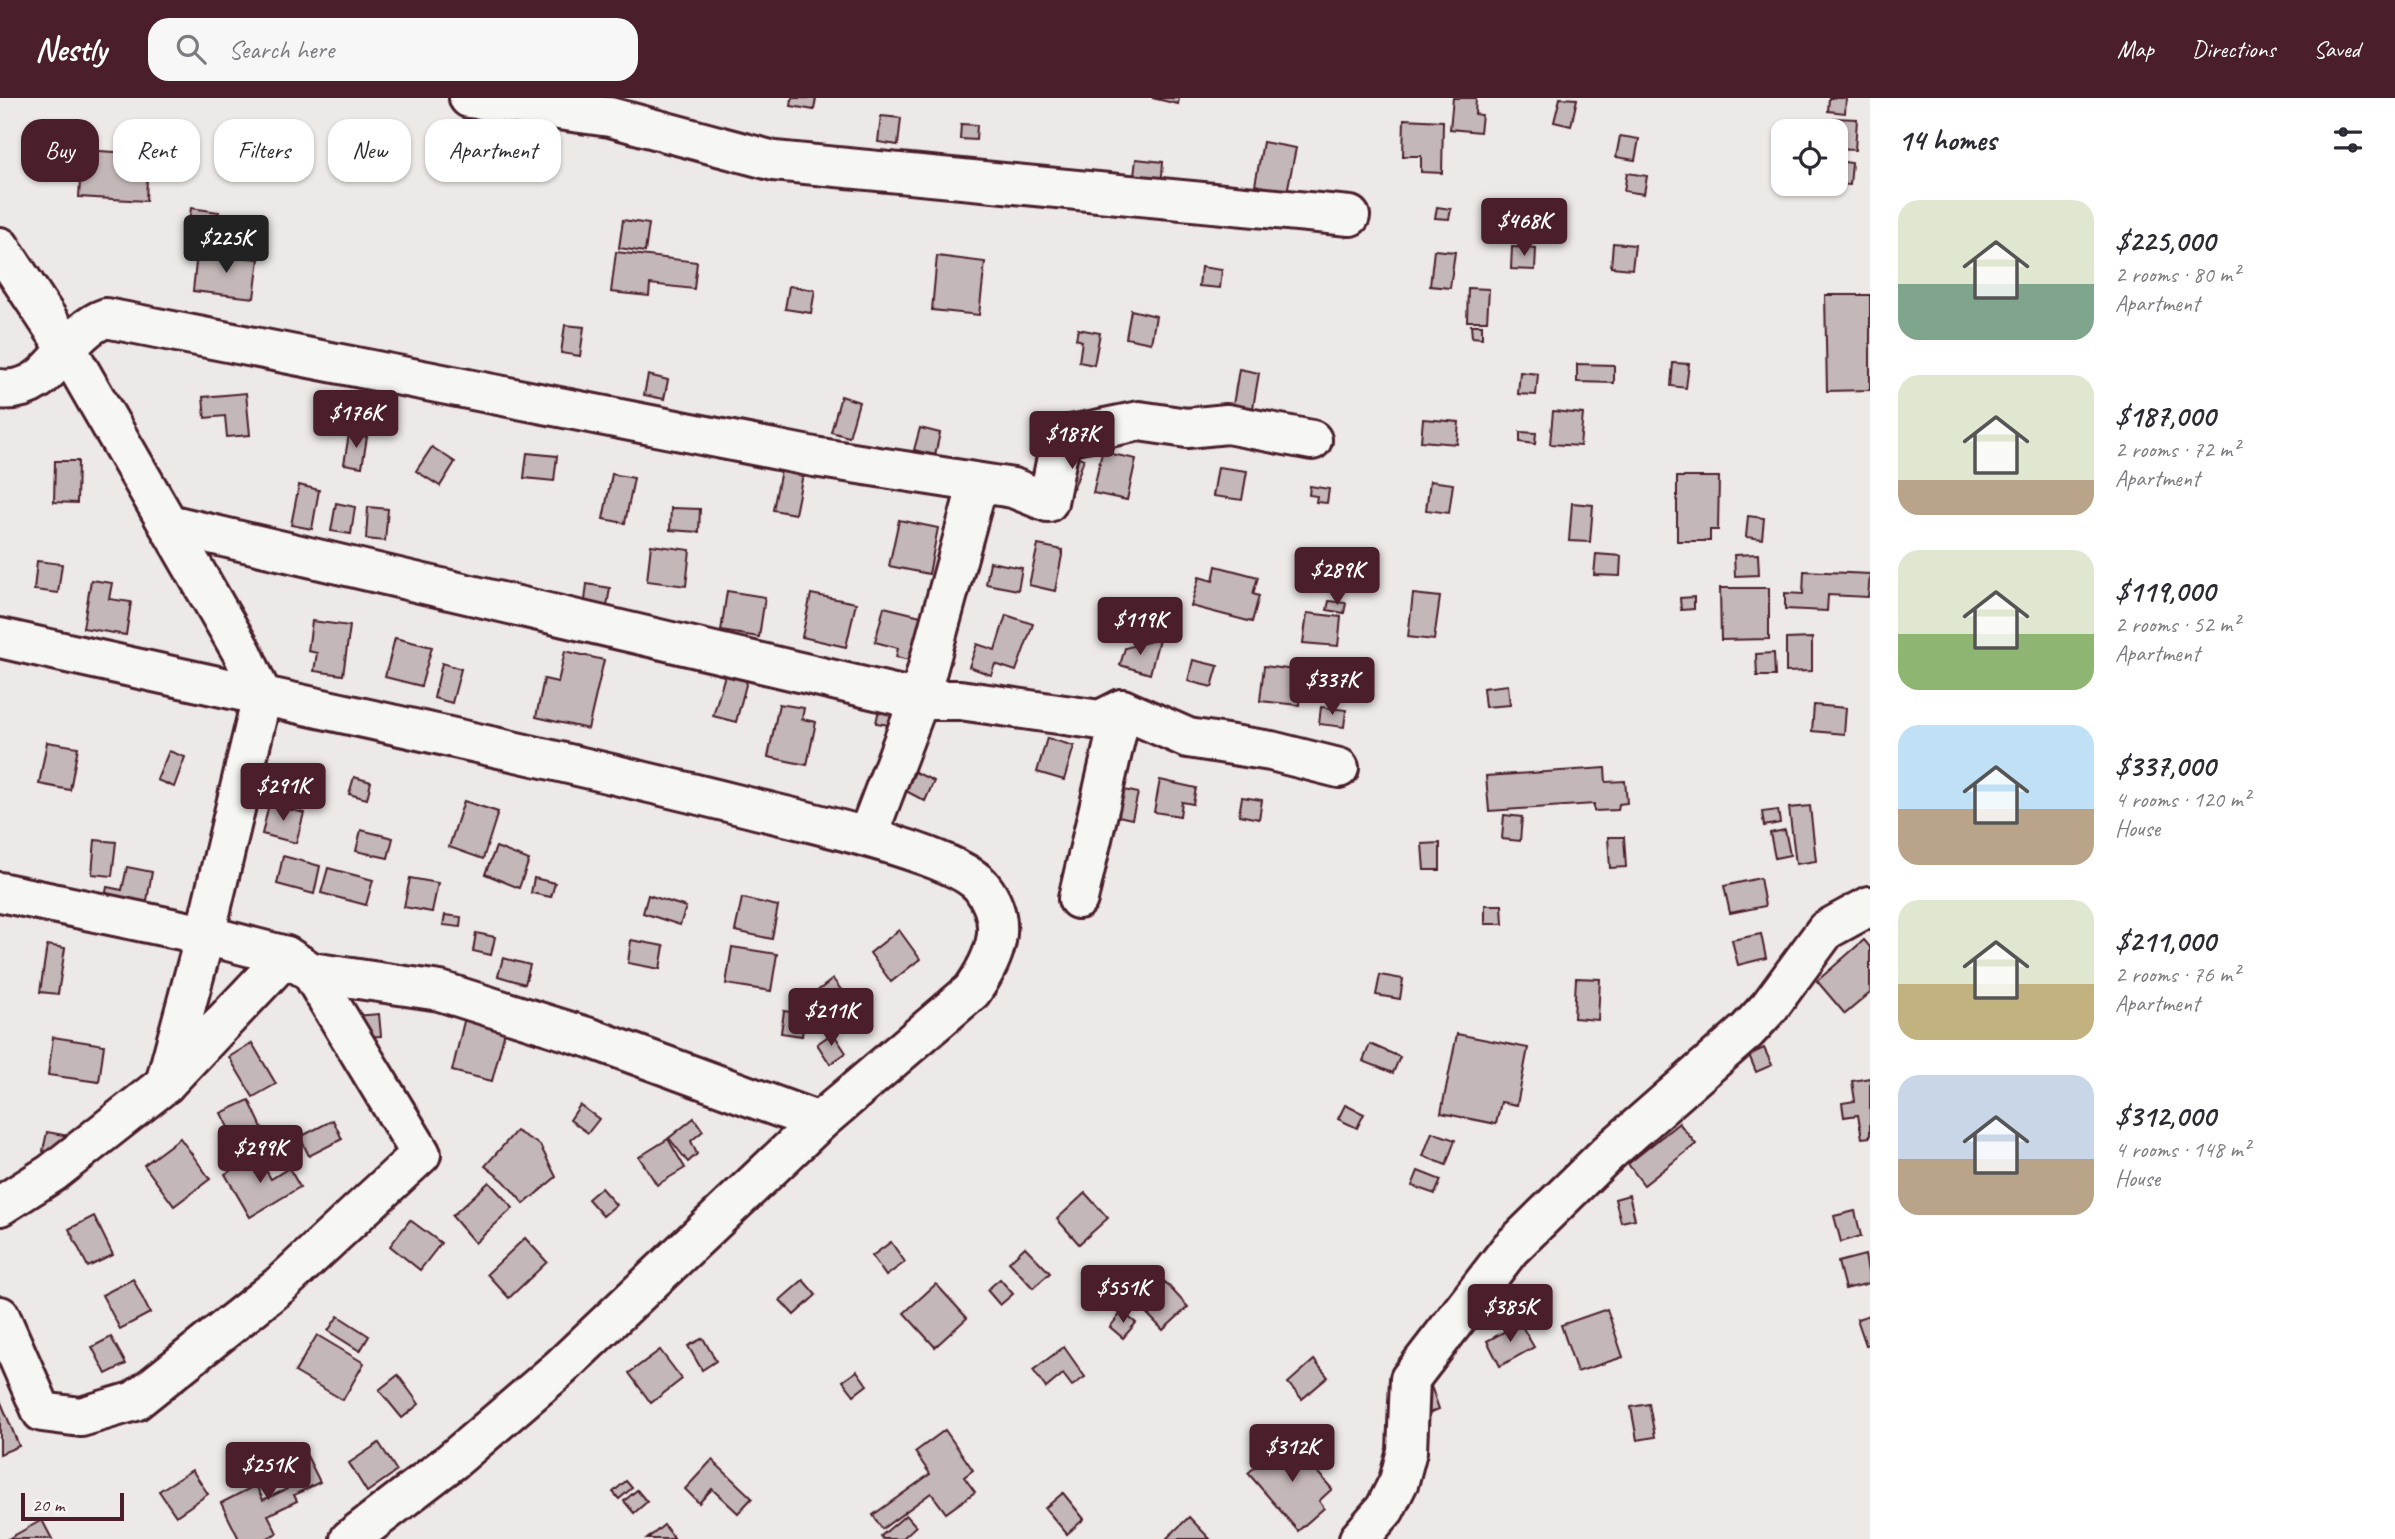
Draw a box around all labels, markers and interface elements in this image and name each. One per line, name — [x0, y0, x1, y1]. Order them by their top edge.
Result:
search box — [148, 18, 638, 81]
text: Nestly — [35, 28, 106, 70]
icon: search — [172, 30, 210, 68]
text: Search here — [228, 33, 334, 66]
text: Map — [2117, 34, 2154, 64]
text: Directions — [2192, 34, 2275, 64]
text: Saved — [2313, 34, 2360, 64]
chip: Buy — [21, 119, 99, 182]
chip: Rent — [113, 119, 200, 182]
chip: Filters — [214, 119, 314, 182]
chip: New — [328, 119, 411, 182]
chip: Apartment — [425, 119, 561, 182]
map controls — [1771, 119, 1848, 196]
button: locate — [1771, 119, 1848, 196]
text: 14 homes — [1898, 121, 1996, 159]
icon: filters — [2329, 121, 2367, 159]
pin: $468K — [1475, 198, 1573, 258]
text: $468K — [1497, 206, 1551, 235]
pin: $225K — [177, 216, 275, 275]
text: $225,000 — [2115, 222, 2215, 260]
text: $225K — [200, 223, 252, 252]
icon: home — [1954, 228, 2038, 312]
text: 2 rooms · 80 m² — [2115, 260, 2239, 289]
text: Apartment — [2115, 289, 2200, 318]
pin: $176K — [307, 390, 405, 450]
text: $187,000 — [2115, 397, 2215, 435]
text: $176K — [329, 398, 383, 427]
icon: home — [1954, 403, 2038, 487]
pin: $187K — [1023, 412, 1121, 471]
text: $187K — [1046, 419, 1099, 448]
text: 2 rooms · 72 m² — [2115, 435, 2239, 464]
text: Apartment — [2115, 464, 2200, 493]
pin: $289K — [1288, 547, 1386, 607]
text: $289K — [1311, 555, 1363, 584]
text: $119,000 — [2115, 572, 2215, 610]
icon: home — [1954, 578, 2038, 662]
pin: $119K — [1091, 598, 1189, 657]
text: $119K — [1114, 605, 1166, 634]
text: 2 rooms · 52 m² — [2115, 610, 2239, 639]
text: Apartment — [2115, 639, 2200, 668]
pin: $337K — [1283, 658, 1381, 717]
text: $337K — [1306, 665, 1359, 694]
text: $337,000 — [2115, 747, 2215, 785]
icon: home — [1954, 753, 2038, 837]
pin: $291K — [234, 764, 332, 823]
text: $291K — [257, 771, 309, 800]
text: 4 rooms · 120 m² — [2115, 785, 2250, 814]
text: House — [2115, 814, 2160, 843]
text: $211,000 — [2115, 922, 2215, 960]
icon: home — [1954, 928, 2038, 1012]
text: 2 rooms · 76 m² — [2115, 960, 2239, 989]
pin: $211K — [782, 988, 880, 1048]
text: Apartment — [2115, 989, 2200, 1018]
text: $211K — [804, 996, 858, 1025]
text: $312,000 — [2115, 1097, 2215, 1135]
icon: home — [1954, 1103, 2038, 1187]
pin: $299K — [211, 1126, 309, 1185]
text: $299K — [234, 1133, 286, 1162]
text: 4 rooms · 148 m² — [2115, 1135, 2250, 1164]
text: House — [2115, 1164, 2160, 1193]
pin: $551K — [1074, 1266, 1172, 1325]
text: $551K — [1097, 1273, 1149, 1302]
pin: $385K — [1461, 1284, 1559, 1344]
text: $385K — [1484, 1292, 1536, 1321]
pin: $312K — [1243, 1424, 1341, 1484]
text: $312K — [1265, 1432, 1319, 1461]
pin: $251K — [219, 1442, 317, 1502]
text: $251K — [242, 1450, 294, 1479]
scale bar — [21, 1490, 124, 1522]
text: 20 m — [32, 1493, 64, 1517]

